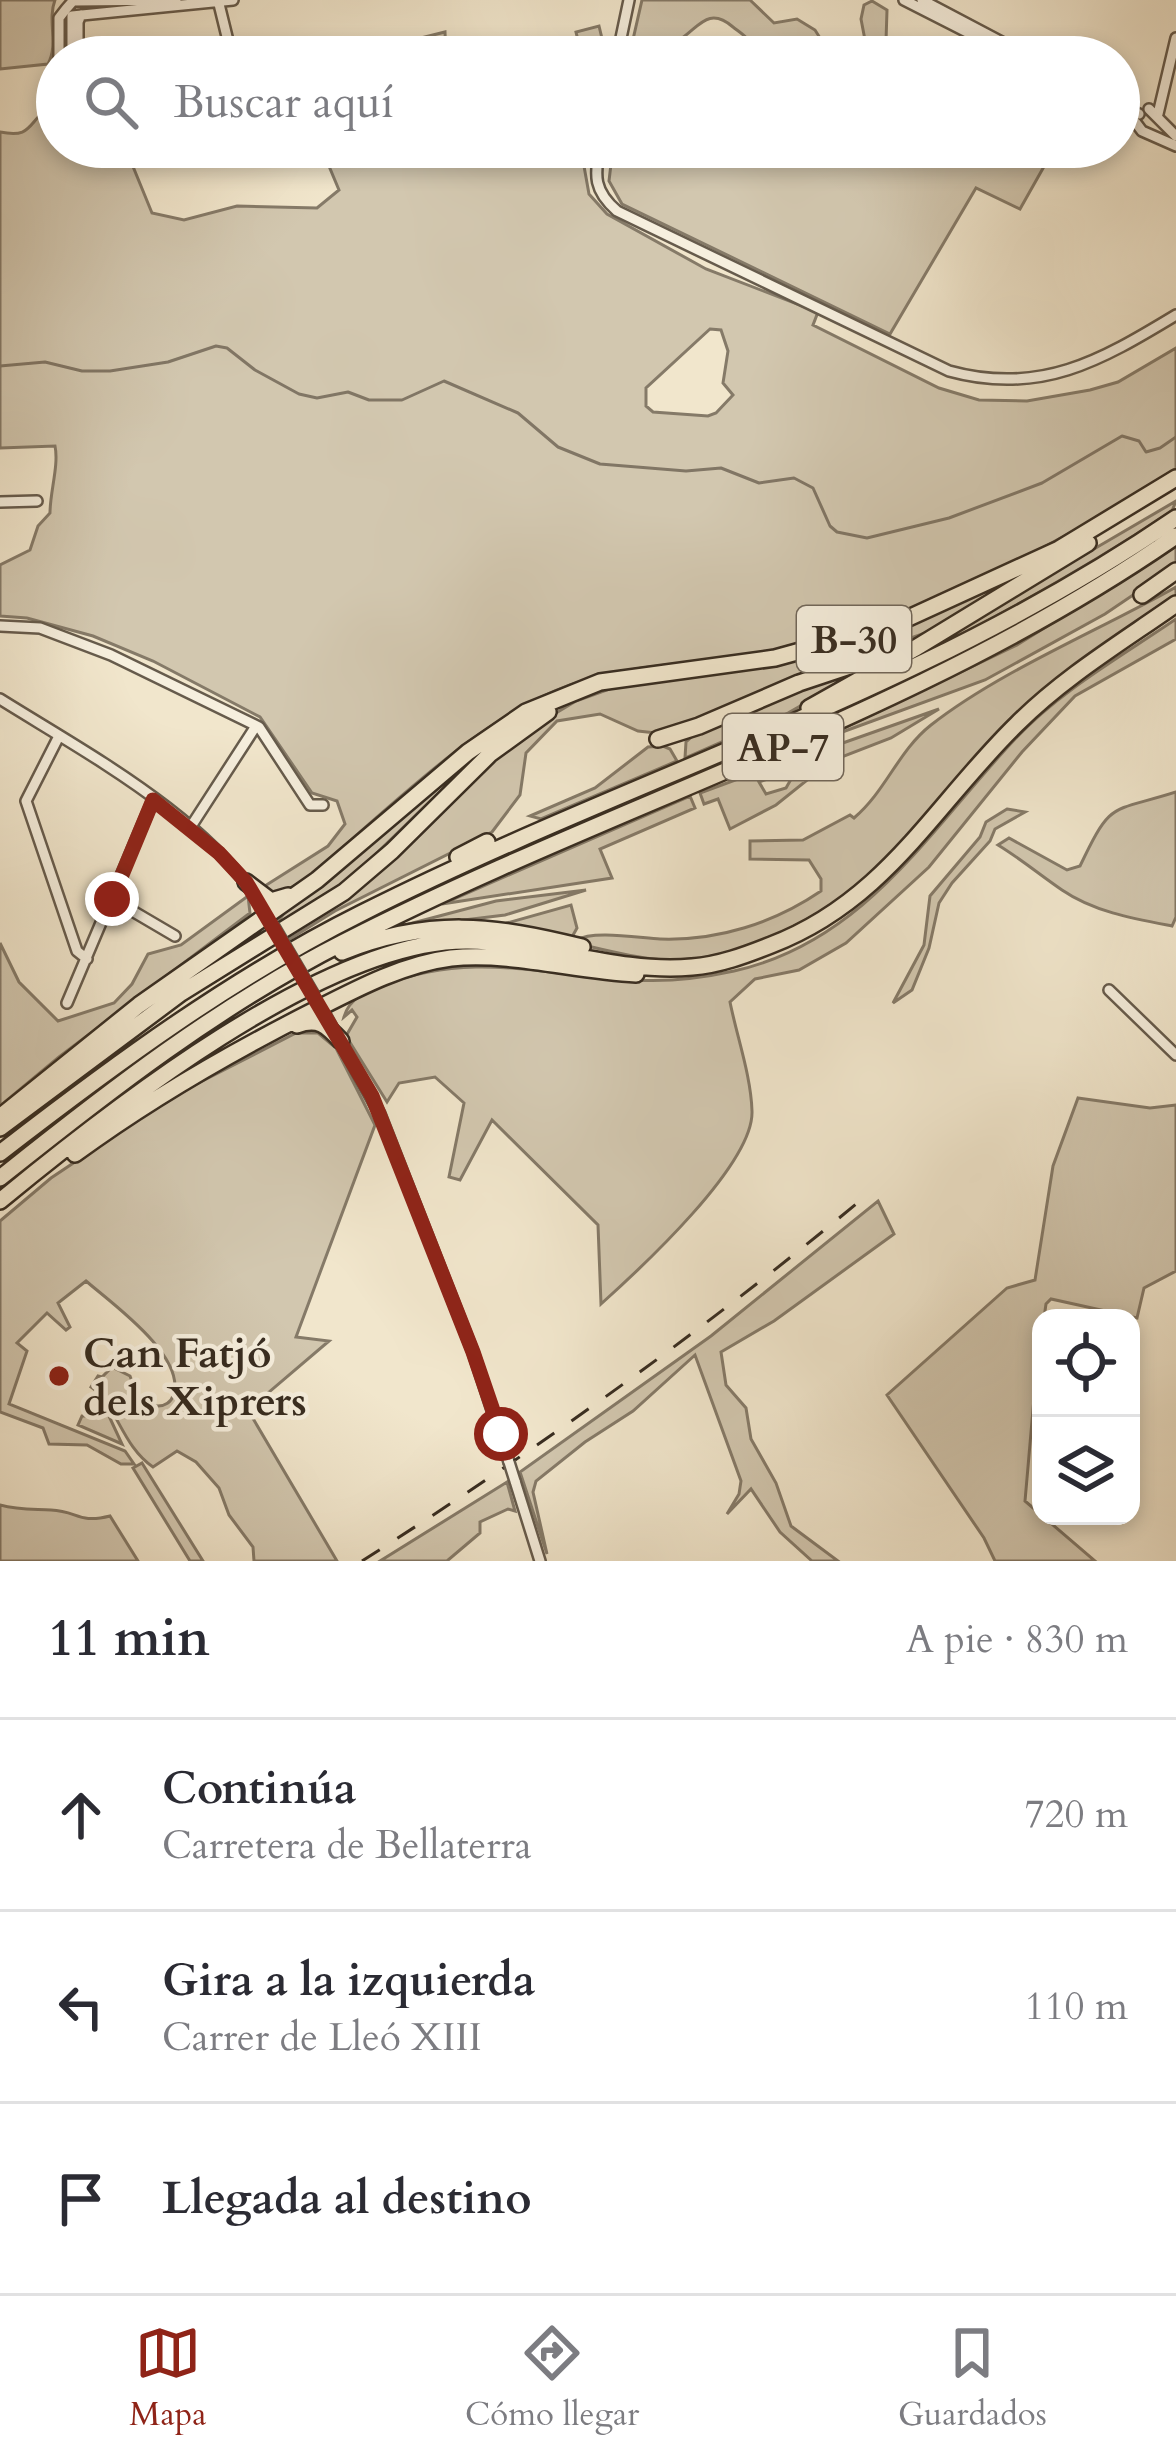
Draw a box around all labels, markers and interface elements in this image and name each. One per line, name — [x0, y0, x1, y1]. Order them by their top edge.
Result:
search box — [36, 36, 1140, 168]
icon: search — [78, 69, 144, 135]
text: Buscar aquí — [174, 72, 394, 133]
road number: B-30 — [797, 606, 911, 672]
road number: AP-7 — [723, 714, 843, 780]
route end — [85, 872, 139, 926]
map controls — [1032, 1309, 1140, 1525]
button: locate — [1032, 1309, 1140, 1417]
place label: Can Fatjó dels Xiprers — [83, 1325, 307, 1430]
marker: Can Fatjó dels Xiprers — [46, 1363, 72, 1389]
route start — [474, 1407, 528, 1461]
button: layers — [1032, 1417, 1140, 1525]
text: 11 min — [48, 1604, 210, 1674]
text: A pie · 830 m — [906, 1613, 1128, 1666]
text: Continúa — [162, 1758, 356, 1819]
icon: ahead — [48, 1782, 114, 1848]
text: 720 m — [1025, 1788, 1128, 1841]
text: Carretera de Bellaterra — [162, 1819, 532, 1872]
text: Gira a la izquierda — [162, 1950, 535, 2011]
icon: left — [48, 1974, 114, 2040]
text: 110 m — [1025, 1980, 1128, 2033]
text: Carrer de Lleó XIII — [162, 2011, 482, 2064]
icon: arrive — [48, 2166, 114, 2232]
text: Llegada al destino — [162, 2168, 532, 2229]
tab: Mapa — [129, 2320, 206, 2437]
tab: Cómo llegar — [465, 2320, 639, 2437]
tab: Guardados — [898, 2320, 1047, 2437]

